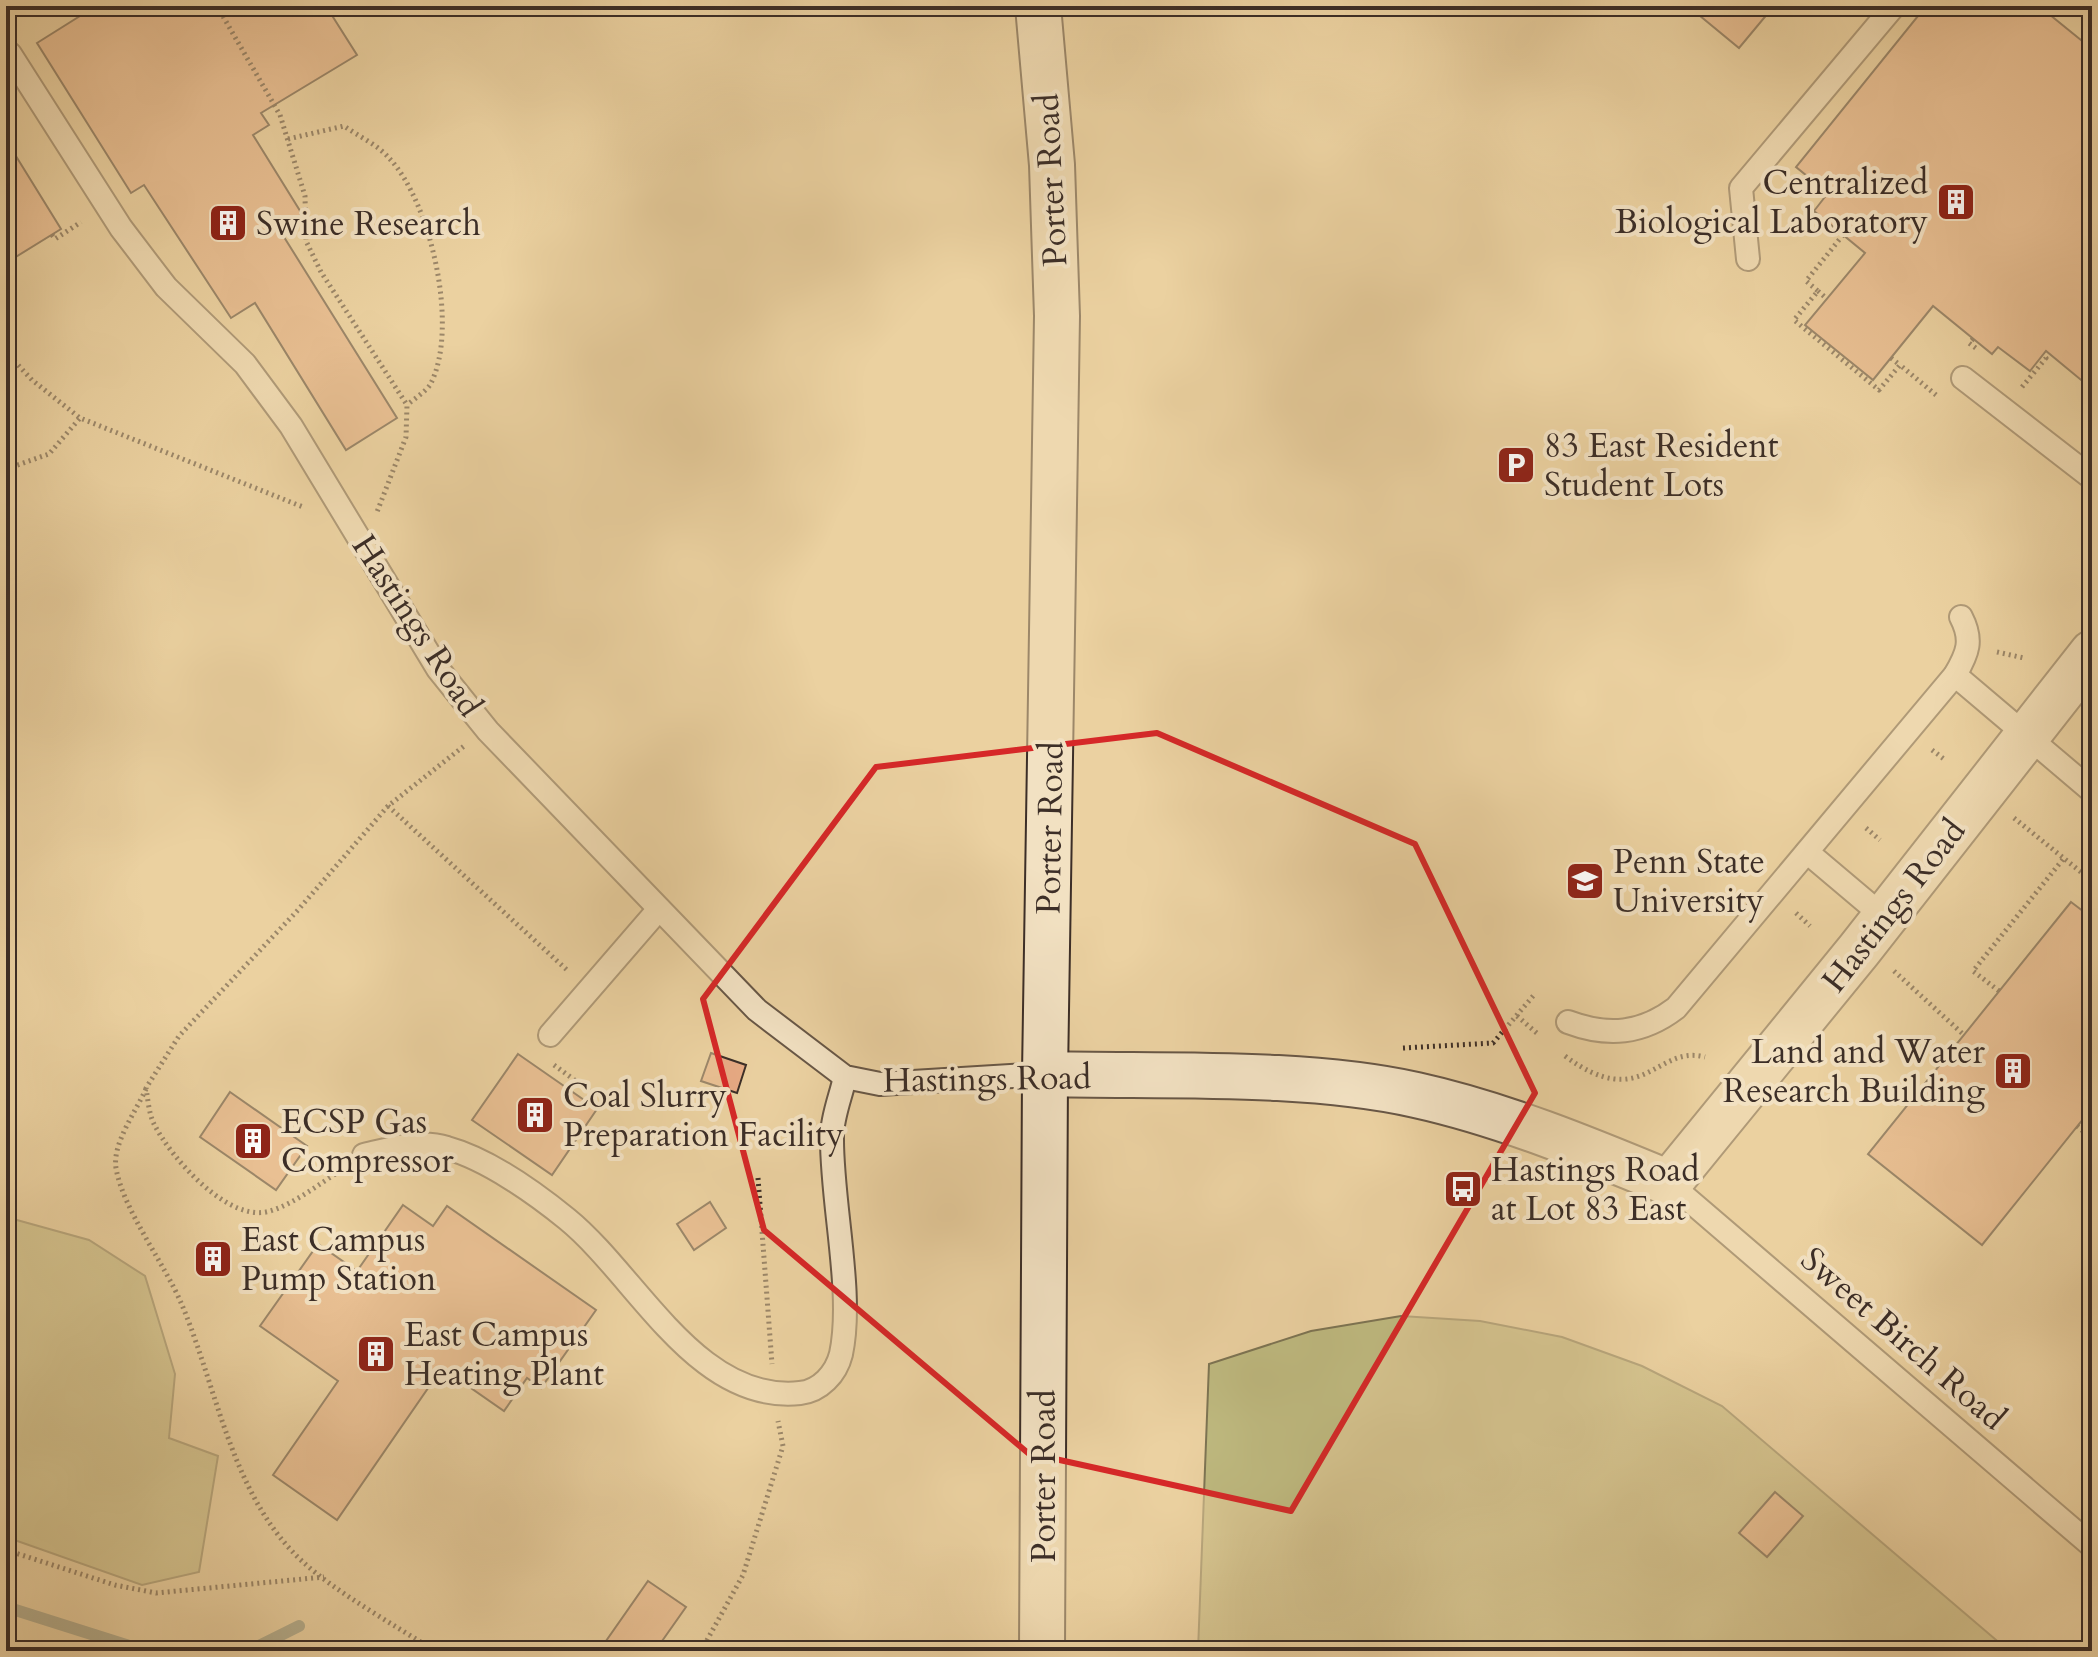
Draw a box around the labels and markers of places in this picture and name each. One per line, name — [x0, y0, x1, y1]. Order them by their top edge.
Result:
place label: Centralized Biological Laboratory — [1615, 160, 1928, 245]
building icon: Centralized Biological Laboratory — [1935, 181, 1977, 223]
place label: Swine Research — [256, 201, 481, 247]
building icon: Swine Research — [207, 202, 249, 244]
place label: 83 East Resident Student Lots — [1544, 423, 1779, 508]
parking icon: 83 East Resident Student Lots — [1495, 444, 1537, 486]
place label: Penn State University — [1613, 839, 1765, 924]
school or university icon: Penn State University — [1564, 860, 1606, 902]
place label: Land and Water Research Building — [1723, 1029, 1986, 1114]
building icon: Land and Water Research Building — [1992, 1050, 2034, 1092]
place label: Coal Slurry Preparation Facility — [563, 1073, 844, 1158]
building icon: Coal Slurry Preparation Facility — [514, 1094, 556, 1136]
place label: ECSP Gas Compressor — [281, 1099, 454, 1184]
building icon: ECSP Gas Compressor — [232, 1120, 274, 1162]
place label: Hastings Road at Lot 83 East — [1491, 1147, 1699, 1232]
bus stop icon: Hastings Road at Lot 83 East — [1442, 1168, 1484, 1210]
place label: East Campus Pump Station — [241, 1217, 436, 1302]
building icon: East Campus Pump Station — [192, 1238, 234, 1280]
place label: East Campus Heating Plant — [404, 1312, 604, 1397]
building icon: East Campus Heating Plant — [355, 1333, 397, 1375]

